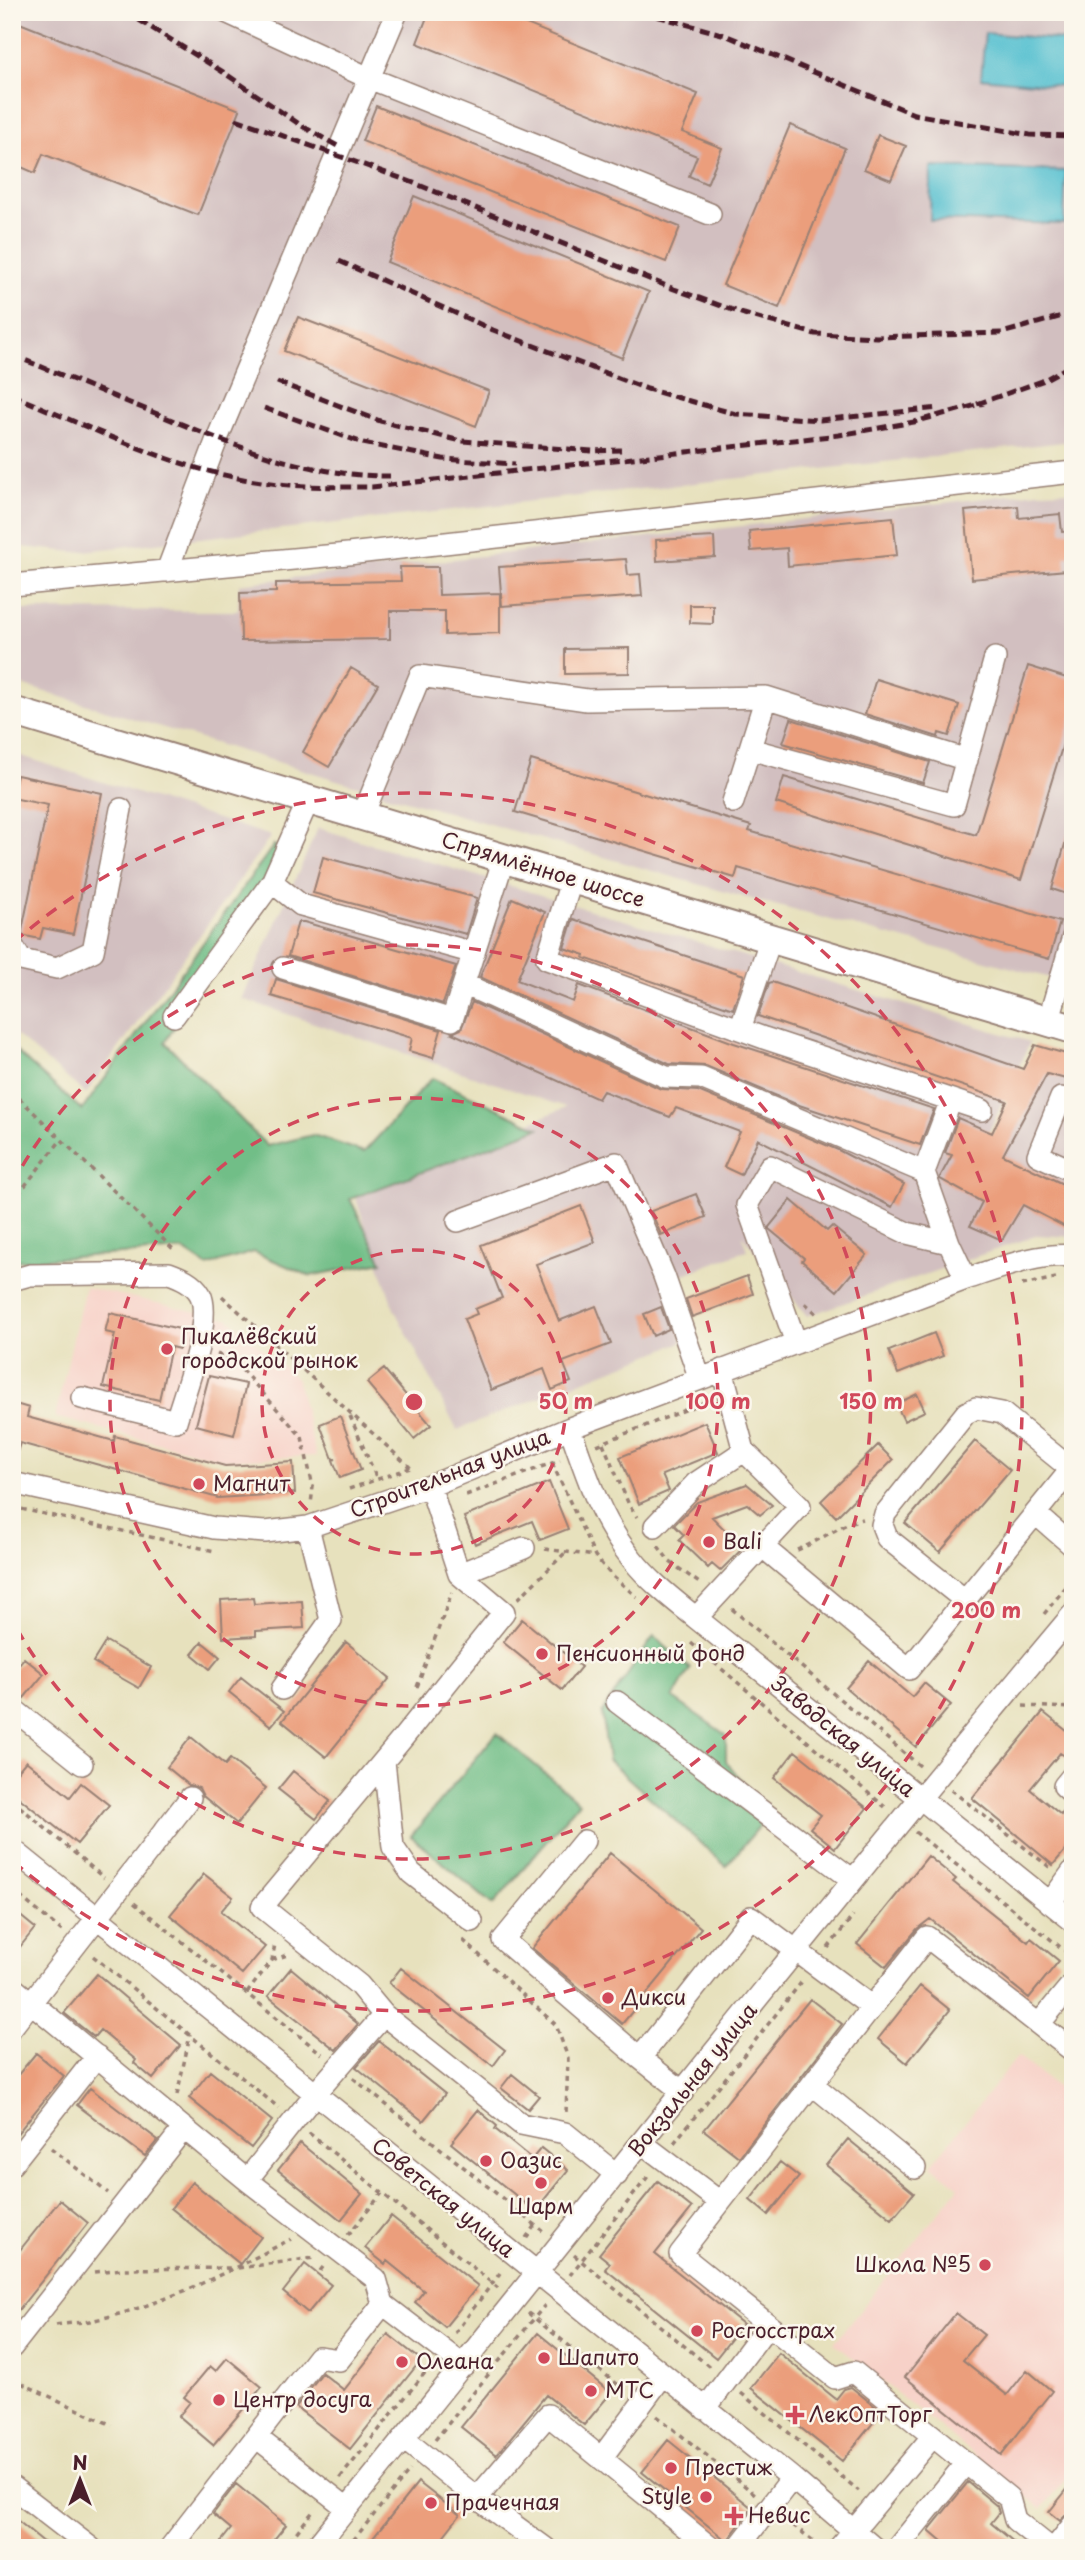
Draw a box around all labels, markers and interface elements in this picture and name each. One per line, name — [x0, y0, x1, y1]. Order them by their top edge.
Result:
street label: Спрямлённое шоссе — [438, 822, 649, 914]
place label: Пикалёвский городской рынок — [181, 1319, 358, 1375]
marker: Пикалёвский городской рынок — [159, 1341, 175, 1357]
text: 50 m — [539, 1384, 593, 1416]
text: 100 m — [685, 1384, 751, 1416]
text: 150 m — [839, 1384, 903, 1416]
centre of rings — [402, 1390, 426, 1414]
street label: Строительная улица — [345, 1419, 555, 1525]
place label: Магнит — [213, 1466, 290, 1498]
marker: Магнит — [191, 1476, 207, 1492]
place label: Bali — [723, 1524, 762, 1556]
marker: Bali — [701, 1534, 717, 1550]
text: 200 m — [951, 1593, 1021, 1625]
place label: Пенсионный фонд — [556, 1636, 745, 1668]
marker: Пенсионный фонд — [534, 1646, 550, 1662]
street label: Заводская улица — [765, 1667, 924, 1804]
place label: Дикси — [621, 1980, 686, 2012]
marker: Дикси — [600, 1990, 616, 2006]
street label: Вокзальная улица — [619, 1994, 764, 2163]
street label: Советская улица — [366, 2129, 523, 2265]
place label: Оазис — [500, 2143, 562, 2175]
marker: Оазис — [478, 2153, 494, 2169]
marker: Шарм — [533, 2175, 549, 2191]
place label: Шарм — [508, 2189, 574, 2221]
place label: Школа №5 — [855, 2247, 971, 2279]
marker: Школа №5 — [977, 2257, 993, 2273]
place label: Росгосстрах — [711, 2313, 835, 2345]
marker: Росгосстрах — [689, 2323, 705, 2339]
place label: Шапито — [558, 2340, 639, 2372]
place label: Олеана — [416, 2344, 494, 2376]
marker: Шапито — [536, 2350, 552, 2366]
marker: Олеана — [394, 2354, 410, 2370]
place label: МТС — [605, 2373, 654, 2405]
place label: Центр досуга — [233, 2382, 372, 2414]
marker: МТС — [583, 2383, 599, 2399]
marker: Центр досуга — [211, 2392, 227, 2408]
place label: ЛекОптТорг — [809, 2397, 932, 2429]
marker: ЛекОптТорг — [787, 2407, 803, 2423]
north arrow — [46, 2444, 116, 2514]
text: N — [72, 2448, 88, 2476]
place label: Престиж — [685, 2450, 773, 2482]
marker: Престиж — [663, 2460, 679, 2476]
place label: Style — [641, 2479, 692, 2511]
place label: Прачечная — [445, 2485, 560, 2517]
marker: Style — [698, 2489, 714, 2505]
marker: Прачечная — [423, 2495, 439, 2511]
place label: Невис — [748, 2498, 810, 2530]
marker: Невис — [726, 2508, 742, 2524]

